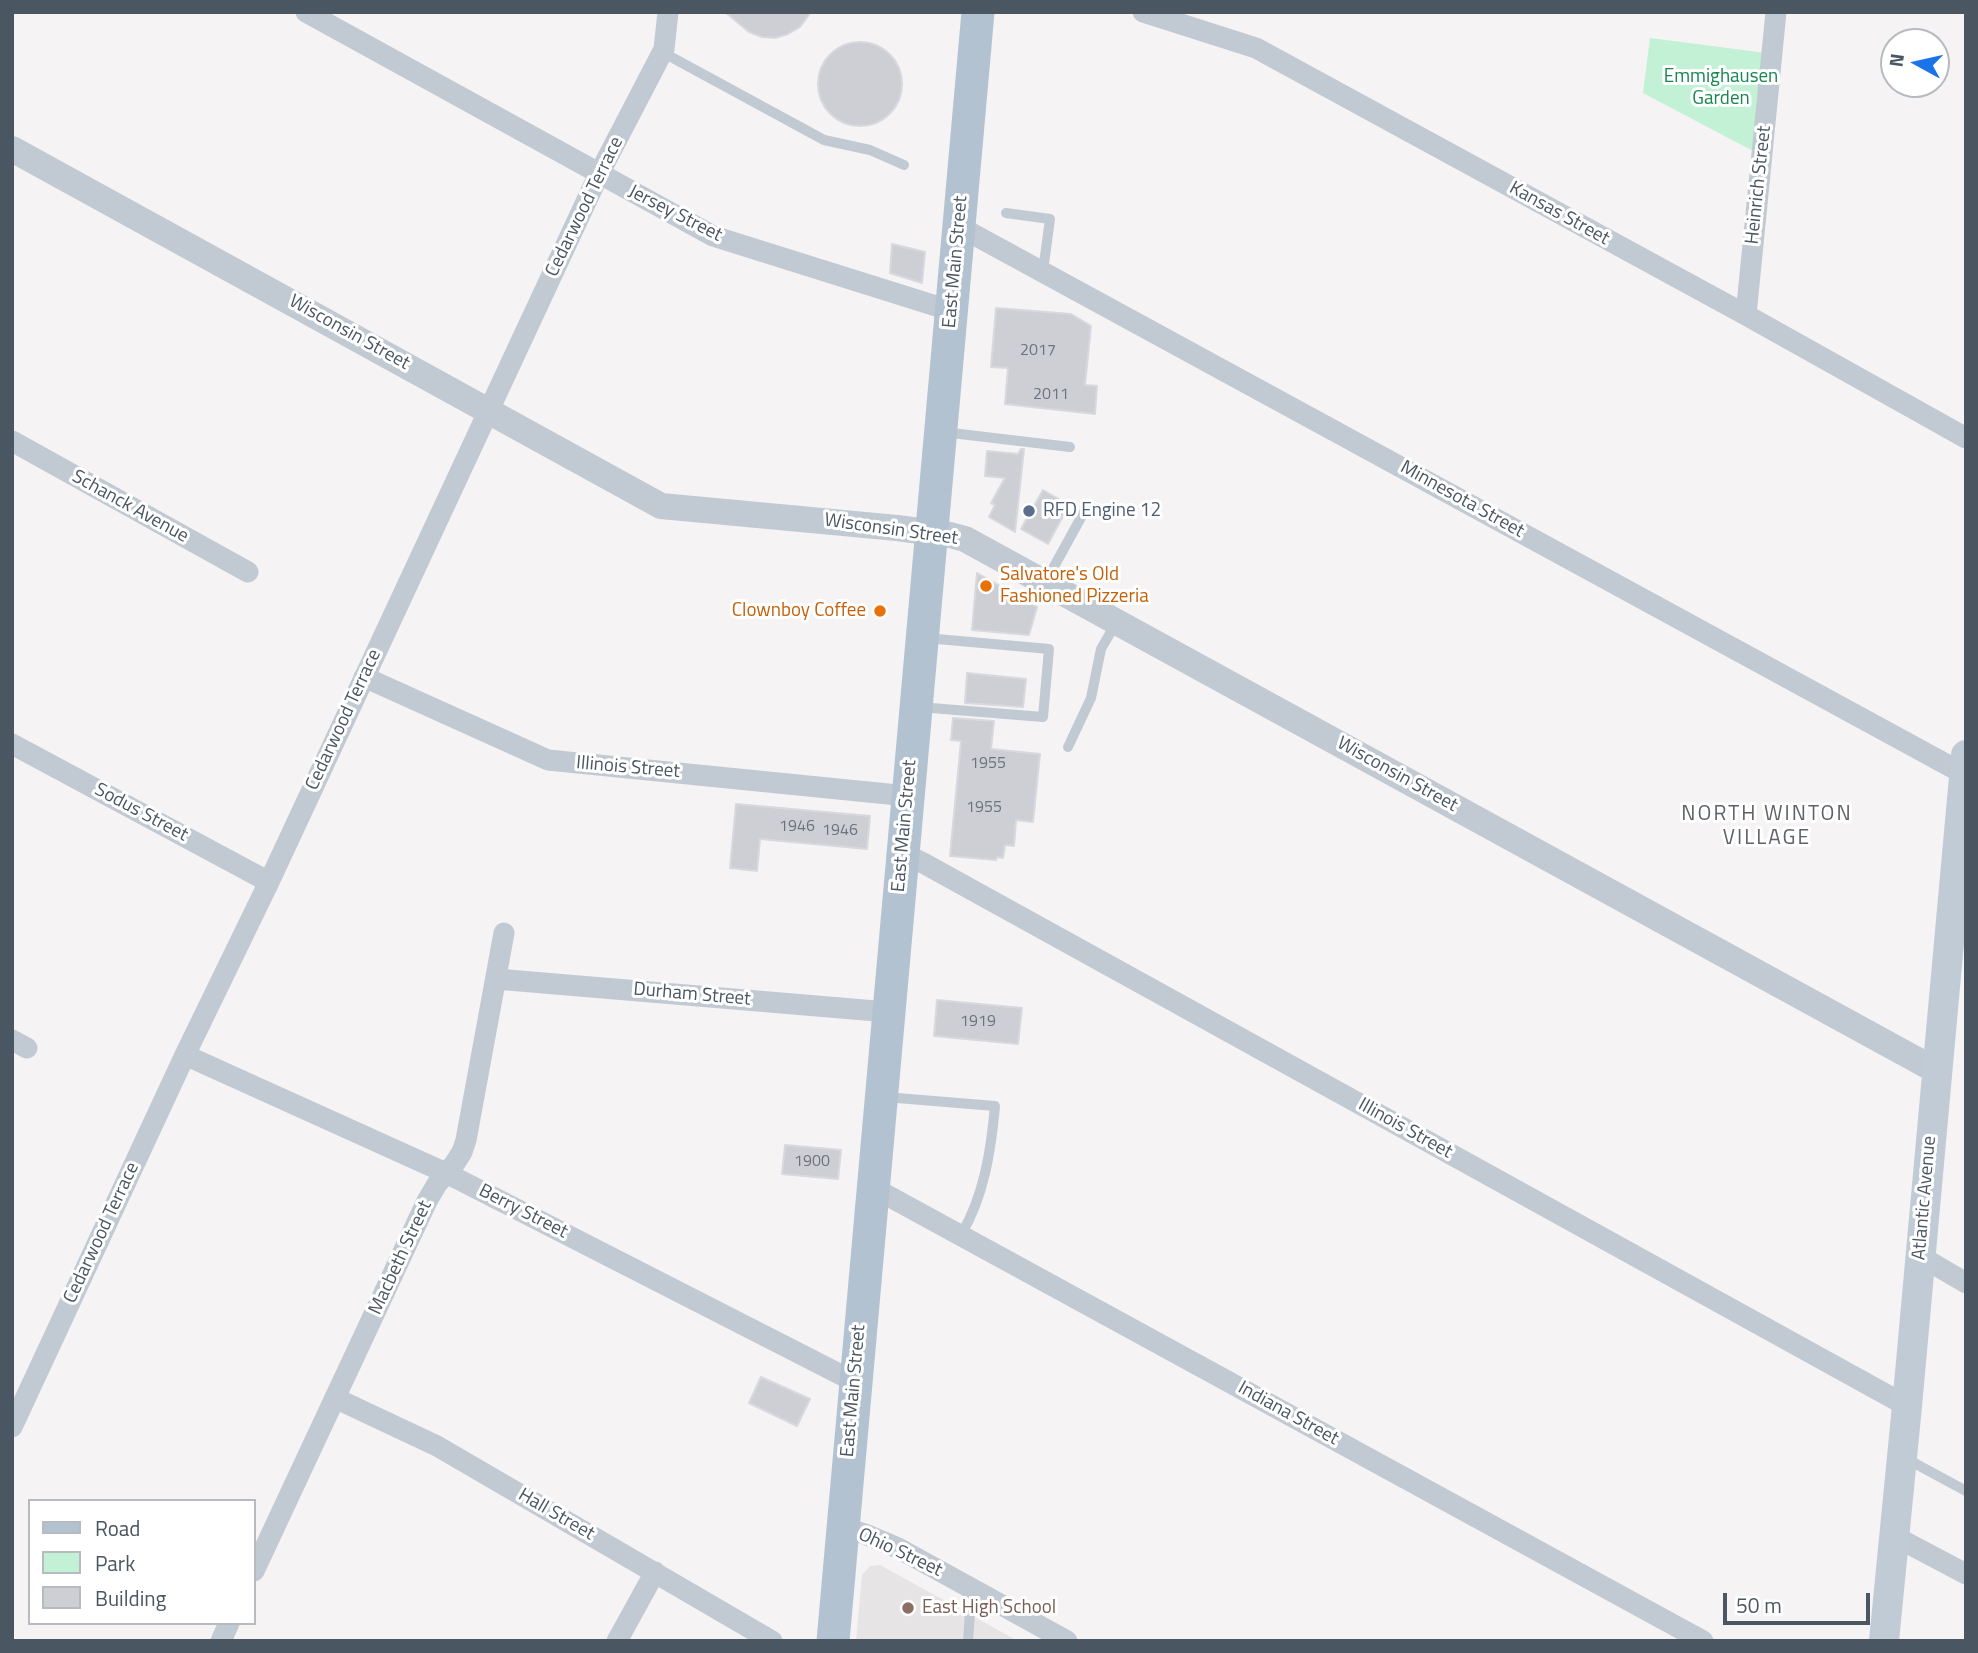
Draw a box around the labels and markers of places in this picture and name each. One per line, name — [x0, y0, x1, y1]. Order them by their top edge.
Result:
place label: RFD Engine 12 — [1043, 500, 1161, 522]
marker: RFD Engine 12 — [1021, 503, 1037, 519]
place label: Salvatore's Old Fashioned Pizzeria — [1000, 564, 1149, 608]
marker: Salvatore's Old Fashioned Pizzeria — [978, 578, 994, 594]
place label: Clownboy Coffee — [732, 600, 866, 622]
marker: Clownboy Coffee — [872, 603, 888, 619]
place label: East High School — [922, 1597, 1056, 1619]
marker: East High School — [900, 1600, 916, 1616]

